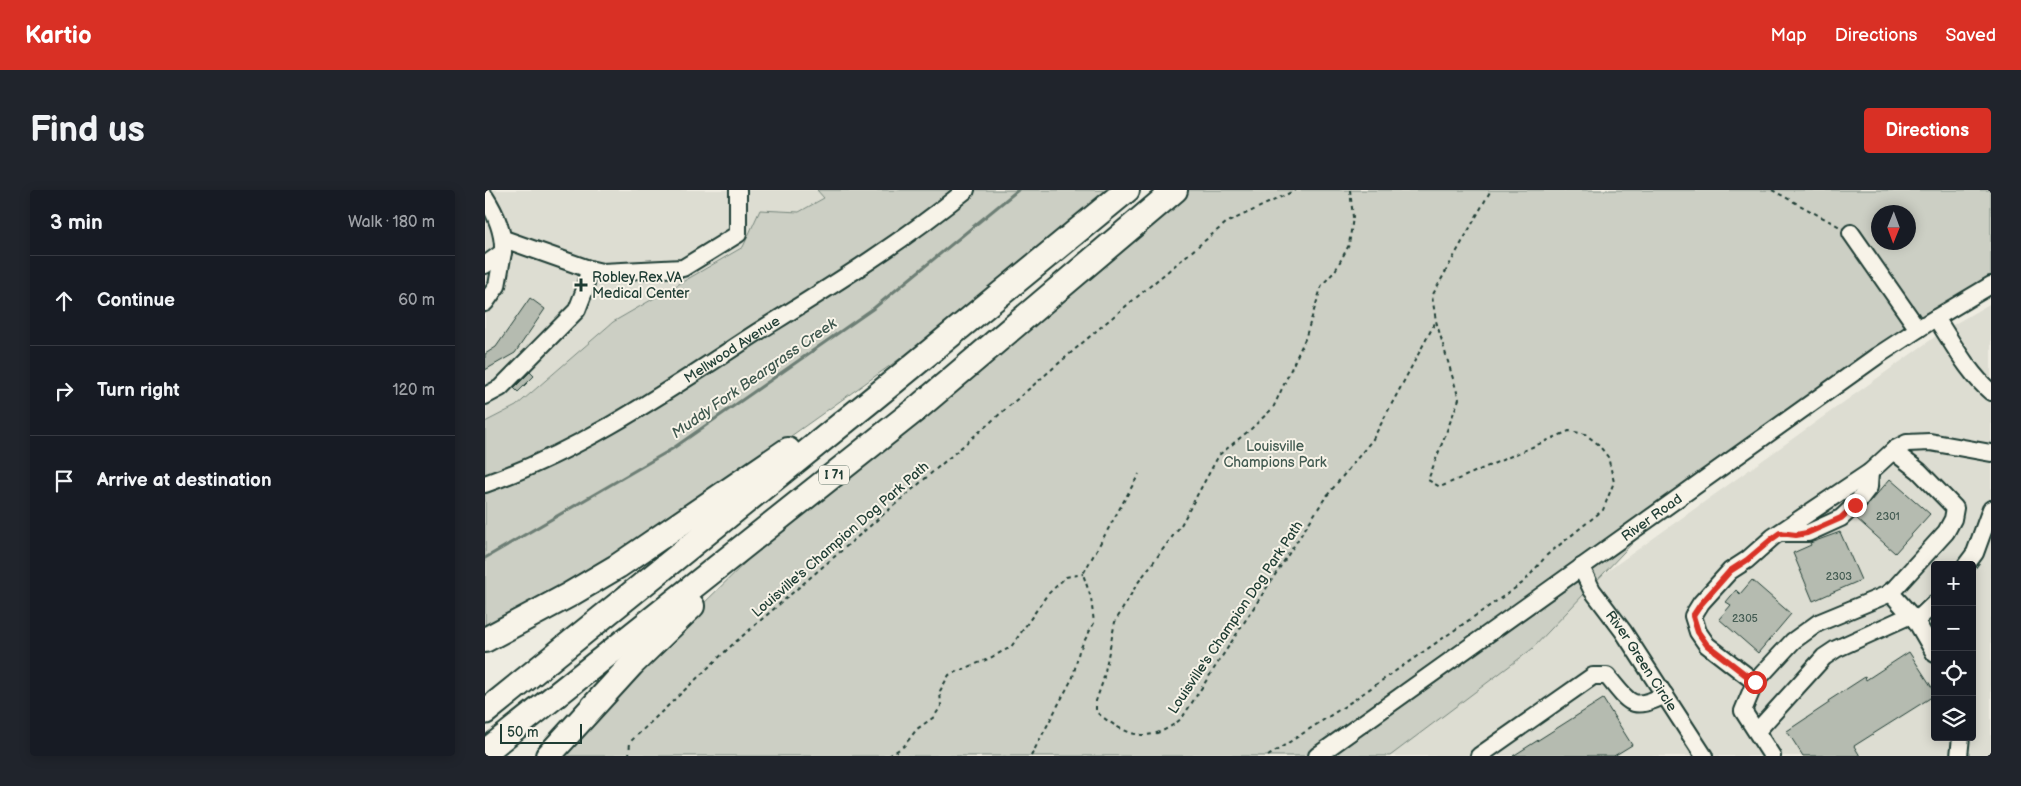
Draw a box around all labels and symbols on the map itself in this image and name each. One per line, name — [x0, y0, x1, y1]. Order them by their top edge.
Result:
north arrow — [1871, 205, 1916, 250]
place label: Robley Rex VA Medical Center — [592, 269, 690, 302]
marker: Robley Rex VA Medical Center — [574, 278, 588, 292]
street label: Mellwood Avenue — [681, 312, 783, 387]
water label: Muddy Fork Beargrass Creek — [668, 314, 841, 443]
park label: Louisville Champions Park — [1223, 438, 1327, 471]
street label: Louisville's Champion Dog Park Path — [748, 458, 932, 621]
road number: I 71 — [819, 466, 849, 484]
street label: River Road — [1618, 490, 1685, 545]
route end — [1844, 494, 1867, 517]
house number: 2301 — [1876, 510, 1900, 523]
street label: Louisville's Champion Dog Park Path — [1164, 517, 1307, 717]
house number: 2303 — [1826, 570, 1852, 583]
street label: River Green Circle — [1602, 608, 1681, 714]
house number: 2305 — [1732, 612, 1758, 625]
route start — [1744, 671, 1767, 694]
scale bar — [500, 721, 583, 744]

